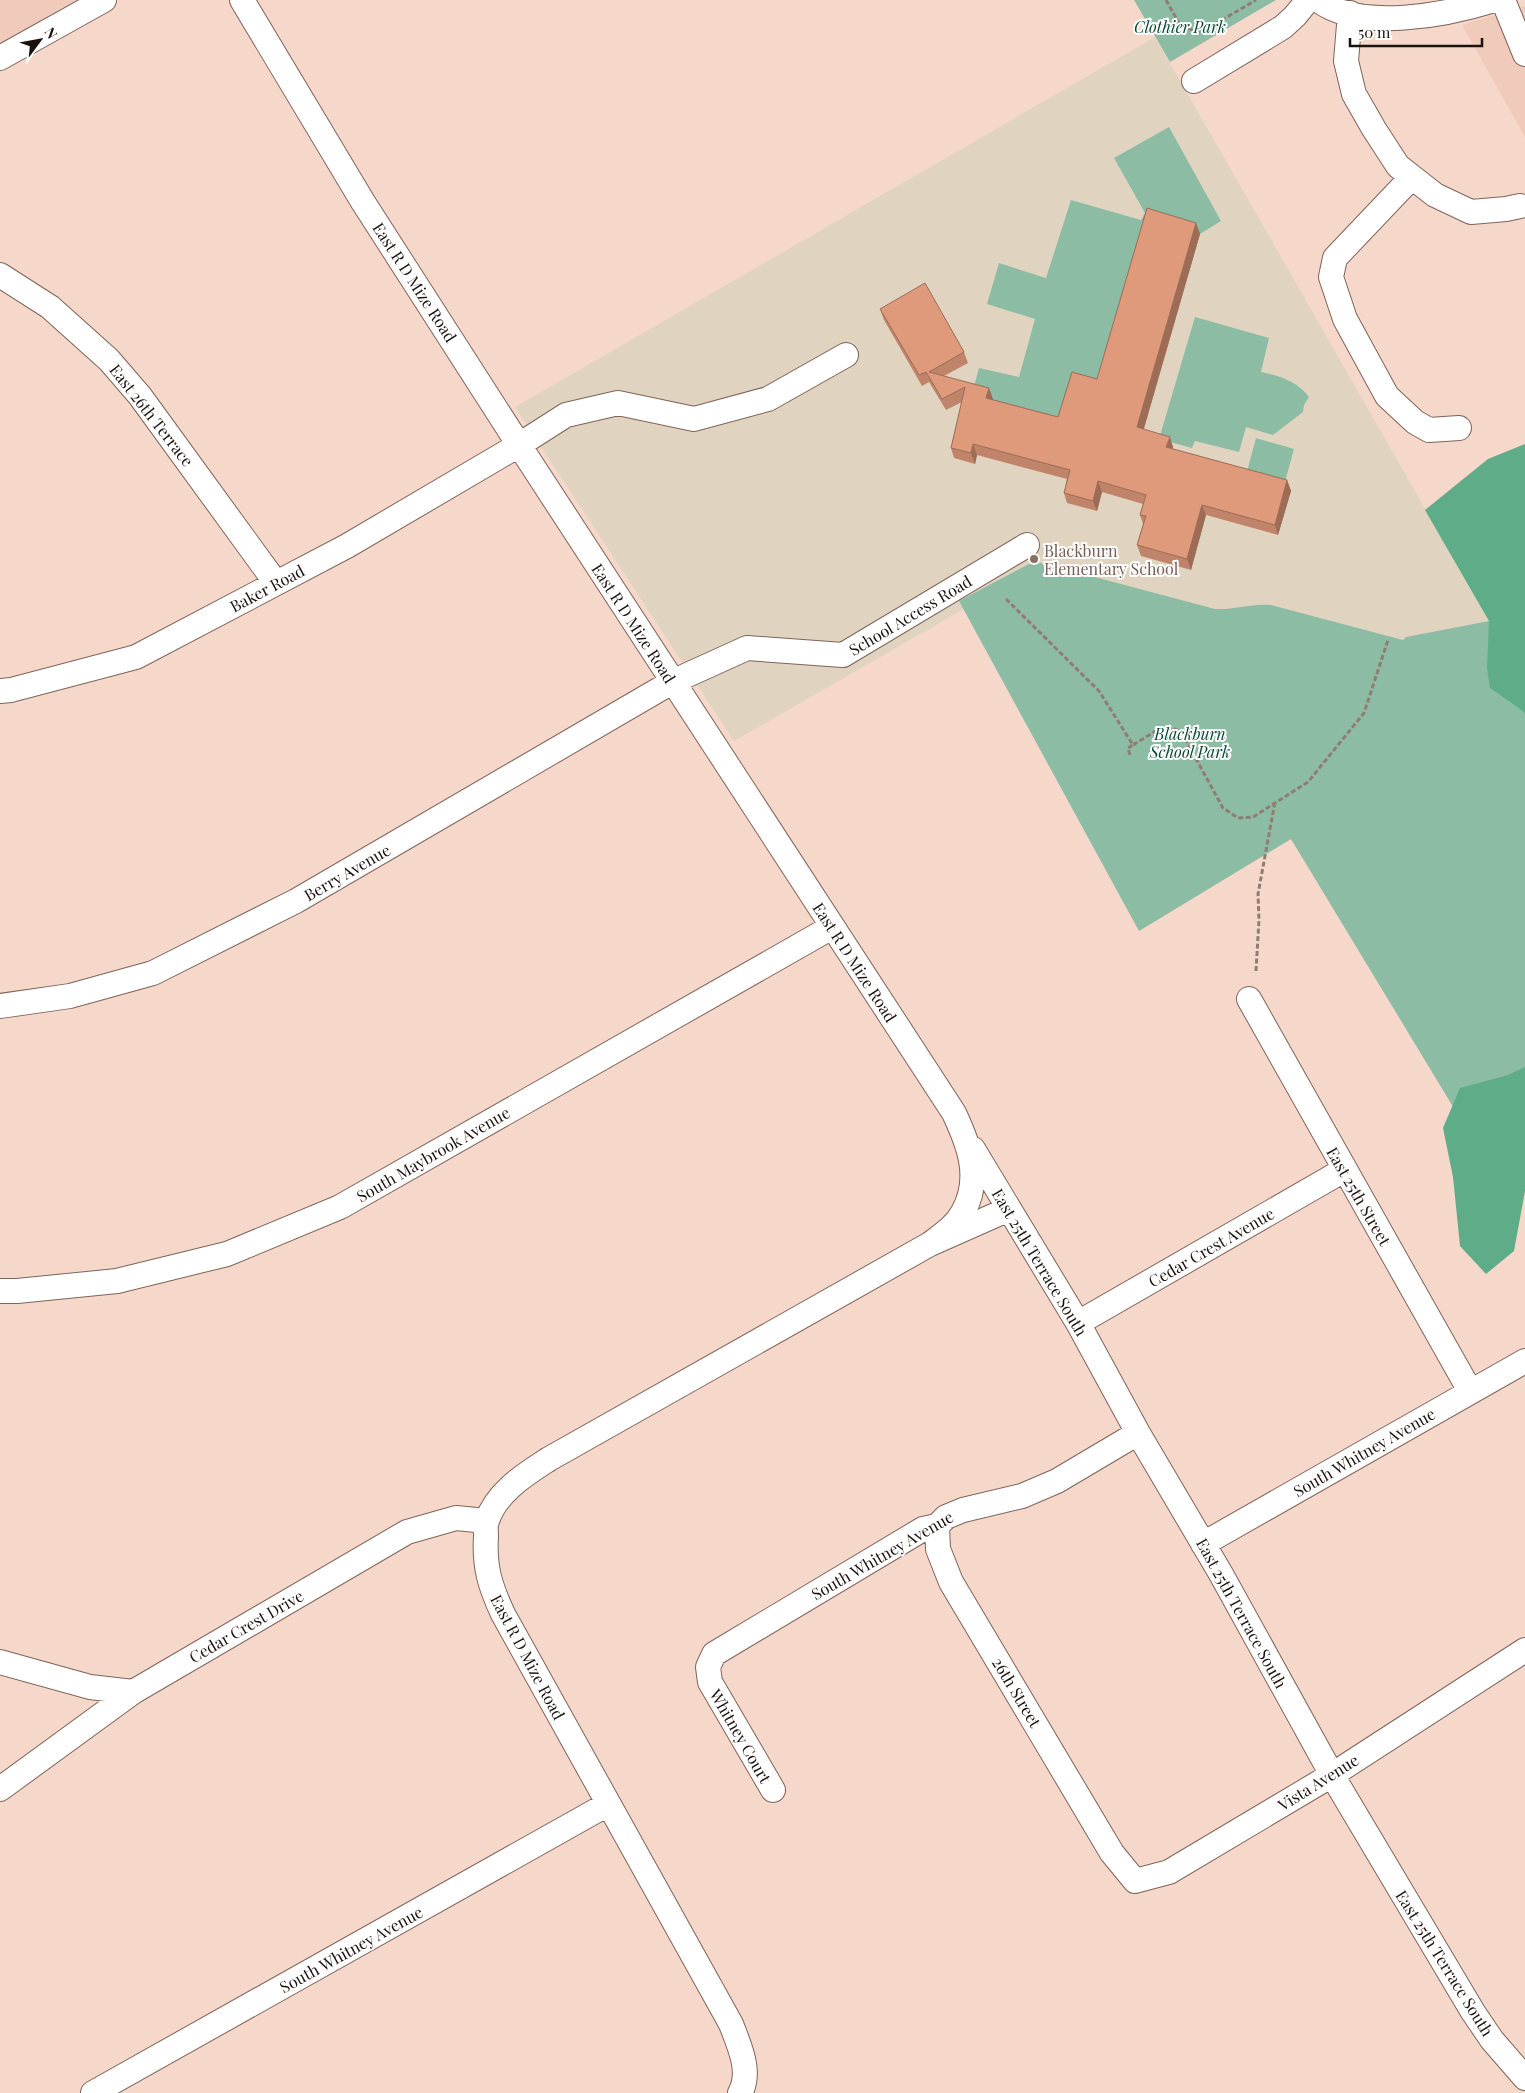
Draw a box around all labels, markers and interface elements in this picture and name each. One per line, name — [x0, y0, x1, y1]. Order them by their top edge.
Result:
north arrow — [15, 15, 65, 65]
scale bar — [1350, 15, 1482, 47]
park label: Clothier Park — [1134, 16, 1226, 37]
text: 50 m — [1358, 22, 1391, 42]
text: N — [41, 24, 62, 42]
street label: East R D Mize Road — [368, 218, 462, 346]
street label: East 26th Terrace — [105, 360, 199, 470]
place label: Blackburn Elementary School — [1044, 540, 1179, 579]
marker: Blackburn Elementary School — [1028, 553, 1040, 565]
street label: East R D Mize Road — [587, 559, 681, 687]
street label: Baker Road — [226, 560, 308, 616]
street label: School Access Road — [845, 570, 975, 660]
park label: Blackburn School Park — [1149, 723, 1230, 762]
street label: Berry Avenue — [300, 839, 394, 905]
street label: East R D Mize Road — [808, 898, 902, 1026]
street label: South Maybrook Avenue — [353, 1102, 513, 1206]
street label: East 25th Street — [1322, 1143, 1396, 1249]
street label: East 25th Terrace South — [988, 1184, 1093, 1340]
street label: Cedar Crest Avenue — [1144, 1202, 1278, 1292]
street label: South Whitney Avenue — [1289, 1403, 1439, 1501]
street label: South Whitney Avenue — [807, 1506, 957, 1604]
street label: East 25th Terrace South — [1192, 1534, 1292, 1692]
street label: Cedar Crest Drive — [185, 1585, 307, 1667]
street label: East R D Mize Road — [486, 1591, 570, 1723]
street label: 26th Street — [988, 1653, 1046, 1731]
street label: Whitney Court — [705, 1684, 777, 1787]
street label: Vista Avenue — [1273, 1749, 1362, 1816]
street label: East 25th Terrace South — [1391, 1886, 1499, 2040]
street label: South Whitney Avenue — [276, 1901, 426, 1997]

